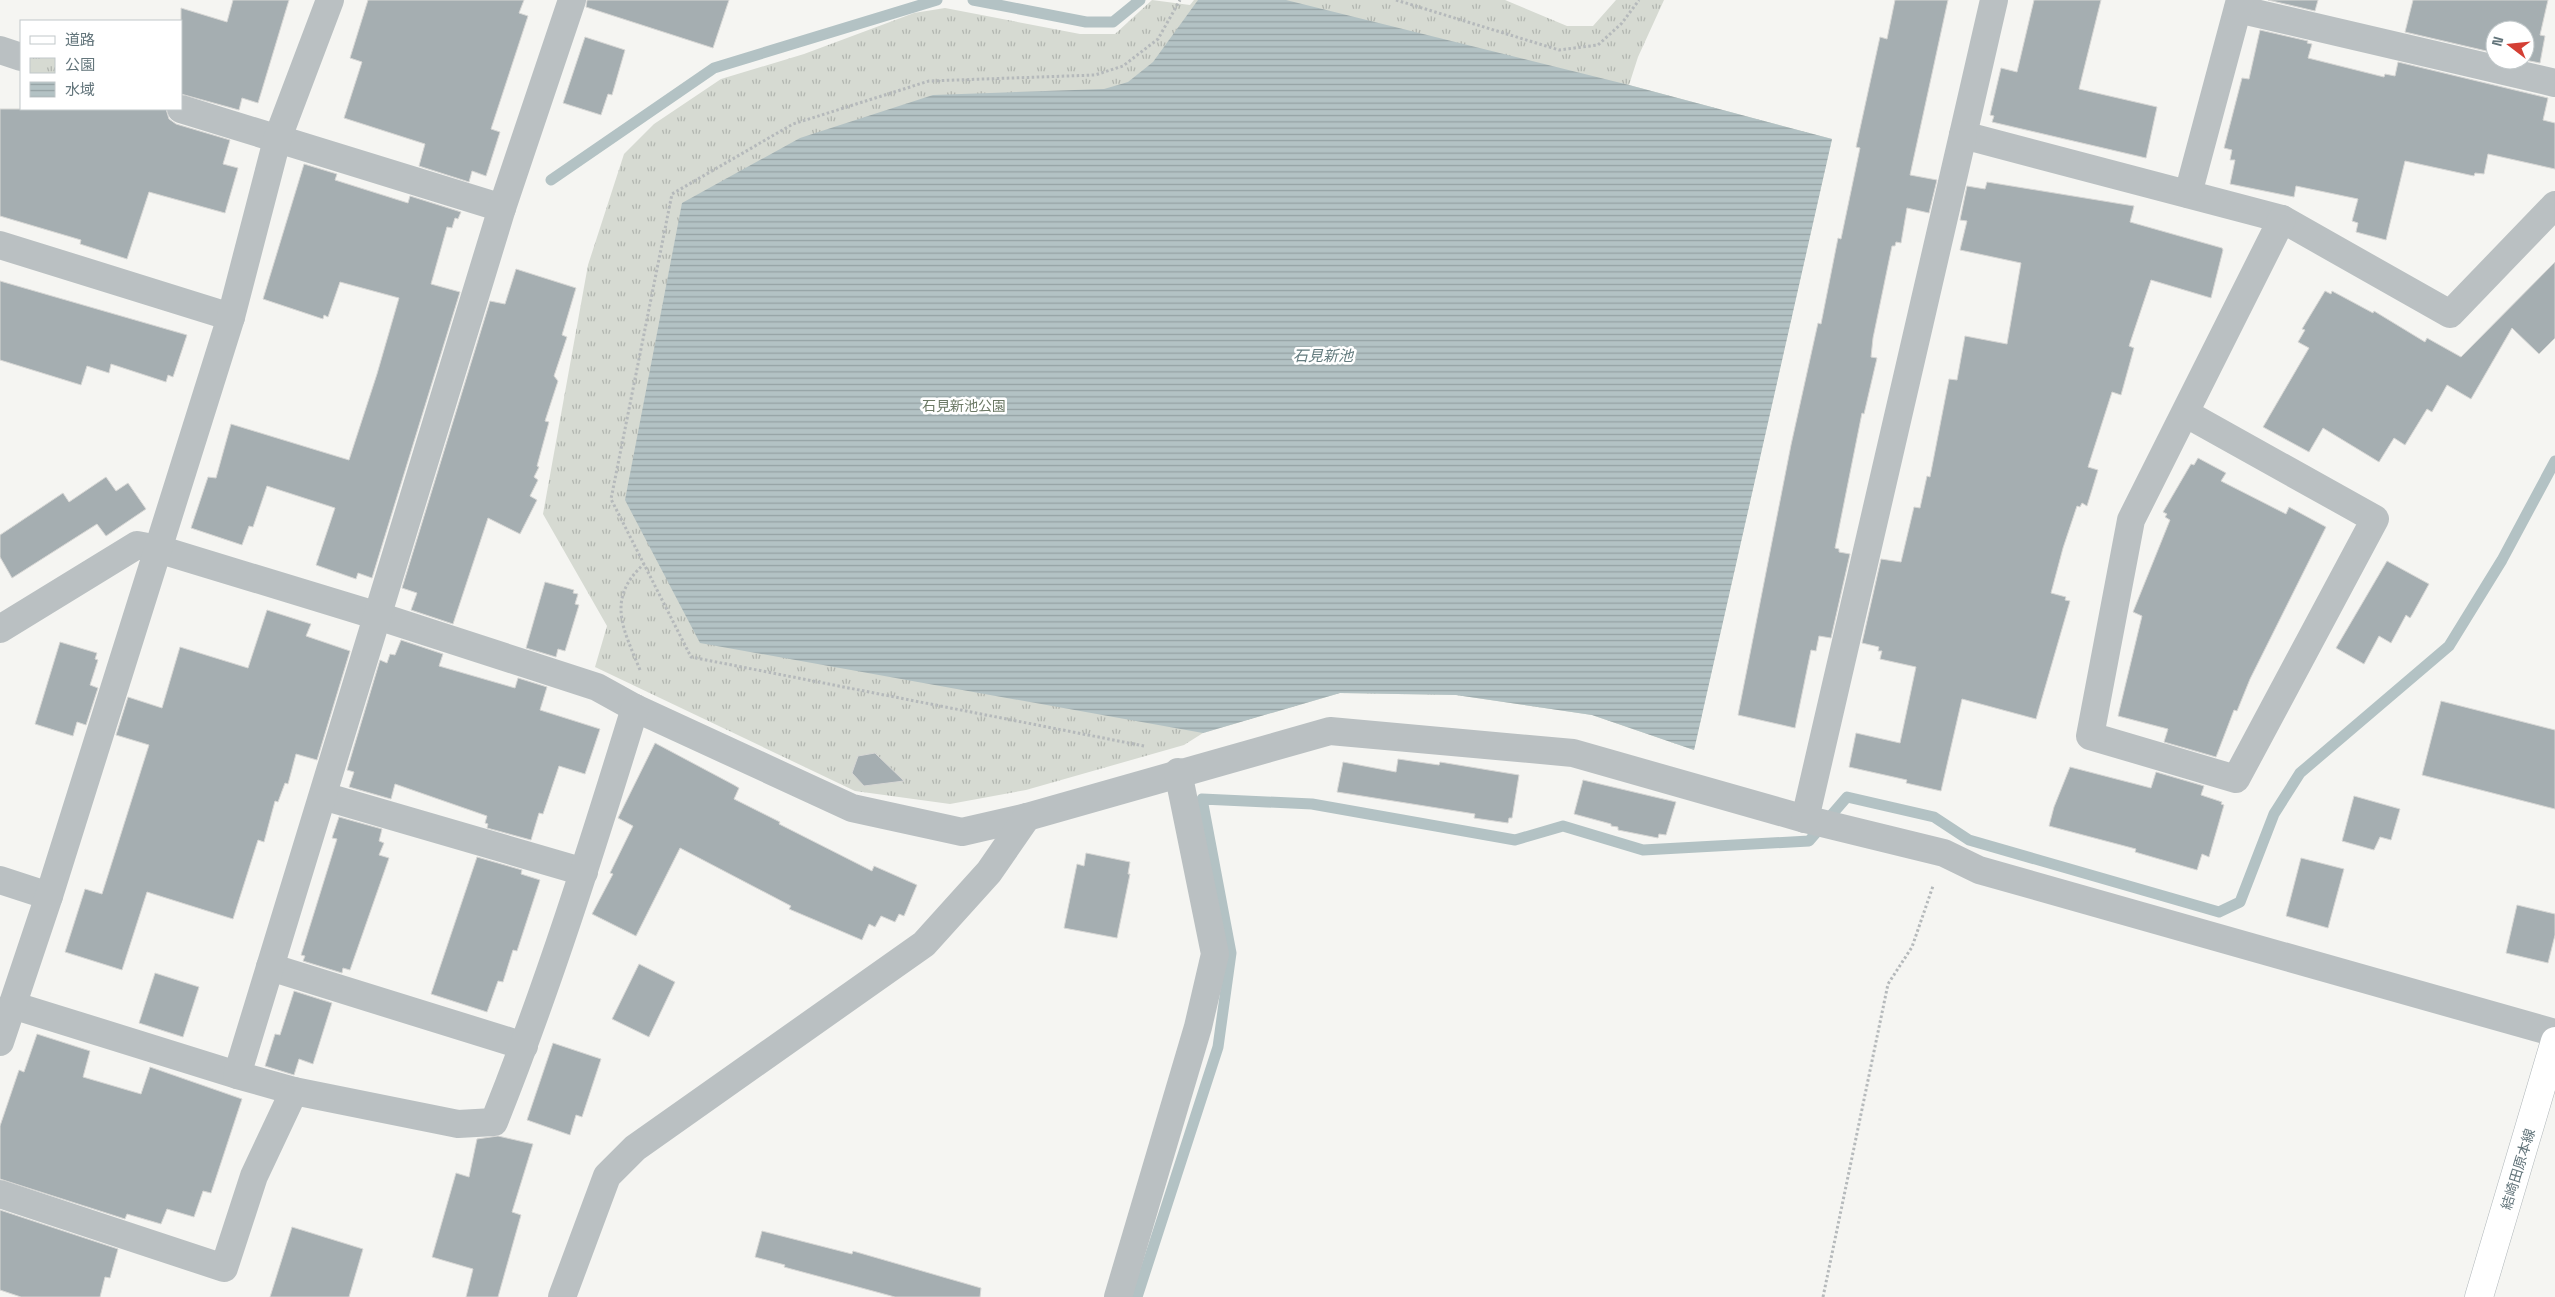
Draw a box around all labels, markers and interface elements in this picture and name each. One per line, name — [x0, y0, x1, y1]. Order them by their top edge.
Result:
legend — [20, 20, 182, 110]
north arrow — [2485, 20, 2535, 70]
text: 道路 — [65, 30, 95, 49]
text: N — [2488, 34, 2507, 48]
text: 公園 — [65, 55, 95, 74]
text: 水域 — [65, 80, 95, 99]
water label: 石見新池 — [1293, 346, 1355, 365]
park label: 石見新池公園 — [922, 397, 1006, 415]
street label: 結崎田原本線 — [2497, 1126, 2539, 1212]

